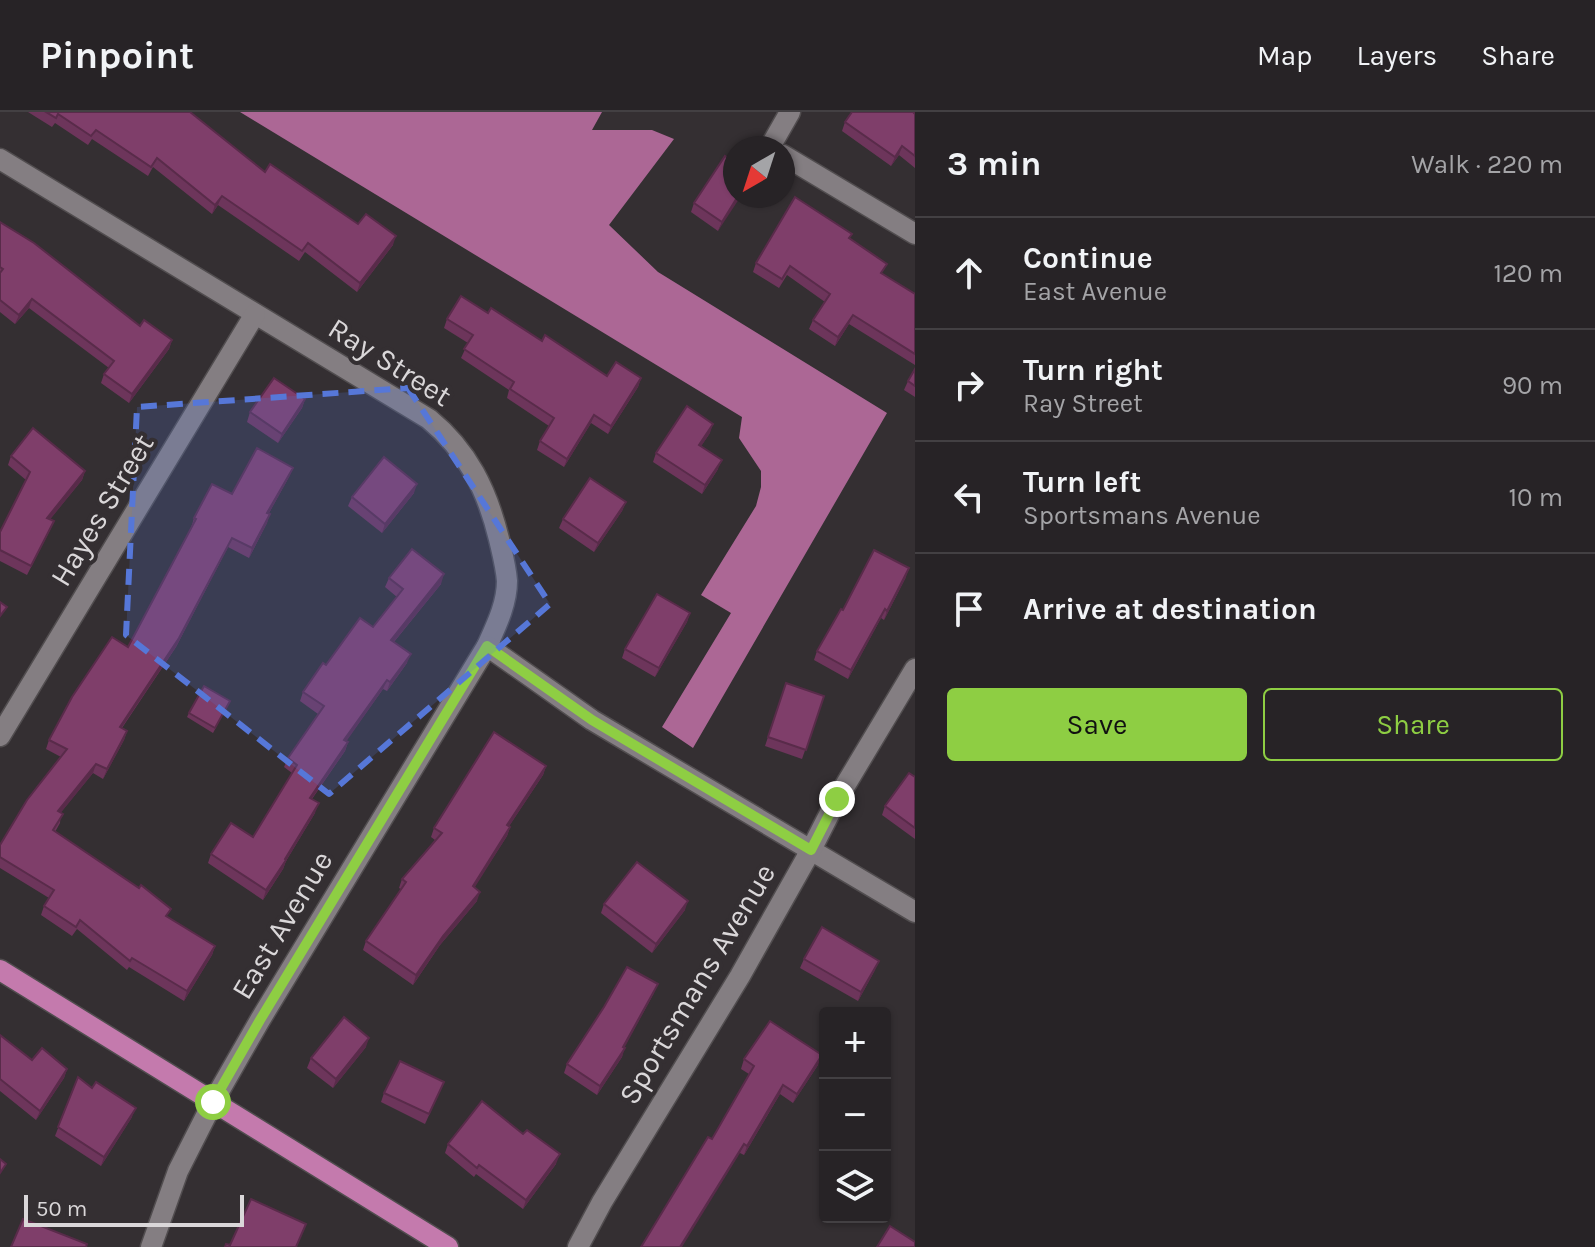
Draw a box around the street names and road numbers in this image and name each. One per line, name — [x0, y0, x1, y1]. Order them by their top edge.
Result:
street label: Ray Street — [322, 310, 458, 414]
street label: Hayes Street — [42, 427, 162, 593]
street label: East Avenue — [224, 844, 340, 1006]
street label: Sportsmans Avenue — [611, 857, 783, 1111]

